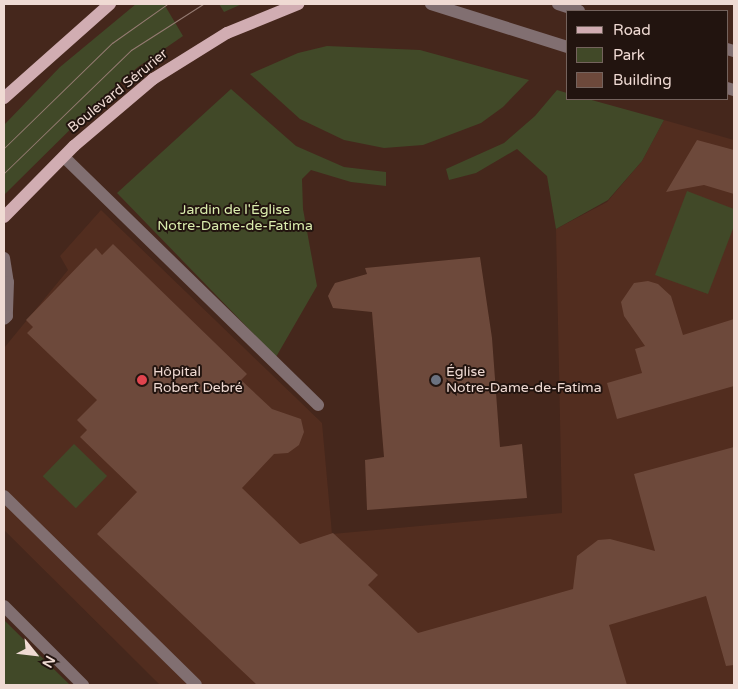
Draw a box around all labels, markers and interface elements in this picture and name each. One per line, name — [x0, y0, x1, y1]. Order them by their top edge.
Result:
legend — [566, 10, 728, 100]
text: Road — [613, 21, 651, 39]
street label: Boulevard Sérurier — [65, 46, 171, 136]
text: Park — [613, 46, 645, 64]
text: Building — [613, 71, 672, 89]
park label: Jardin de l'Église Notre-Dame-de-Fatima — [157, 202, 313, 234]
place label: Hôpital Robert Debré — [153, 364, 243, 397]
place label: Église Notre-Dame-de-Fatima — [446, 364, 602, 397]
marker: Hôpital Robert Debré — [135, 373, 149, 387]
marker: Église Notre-Dame-de-Fatima — [430, 374, 442, 386]
north arrow — [10, 629, 60, 679]
text: N — [38, 652, 59, 671]

